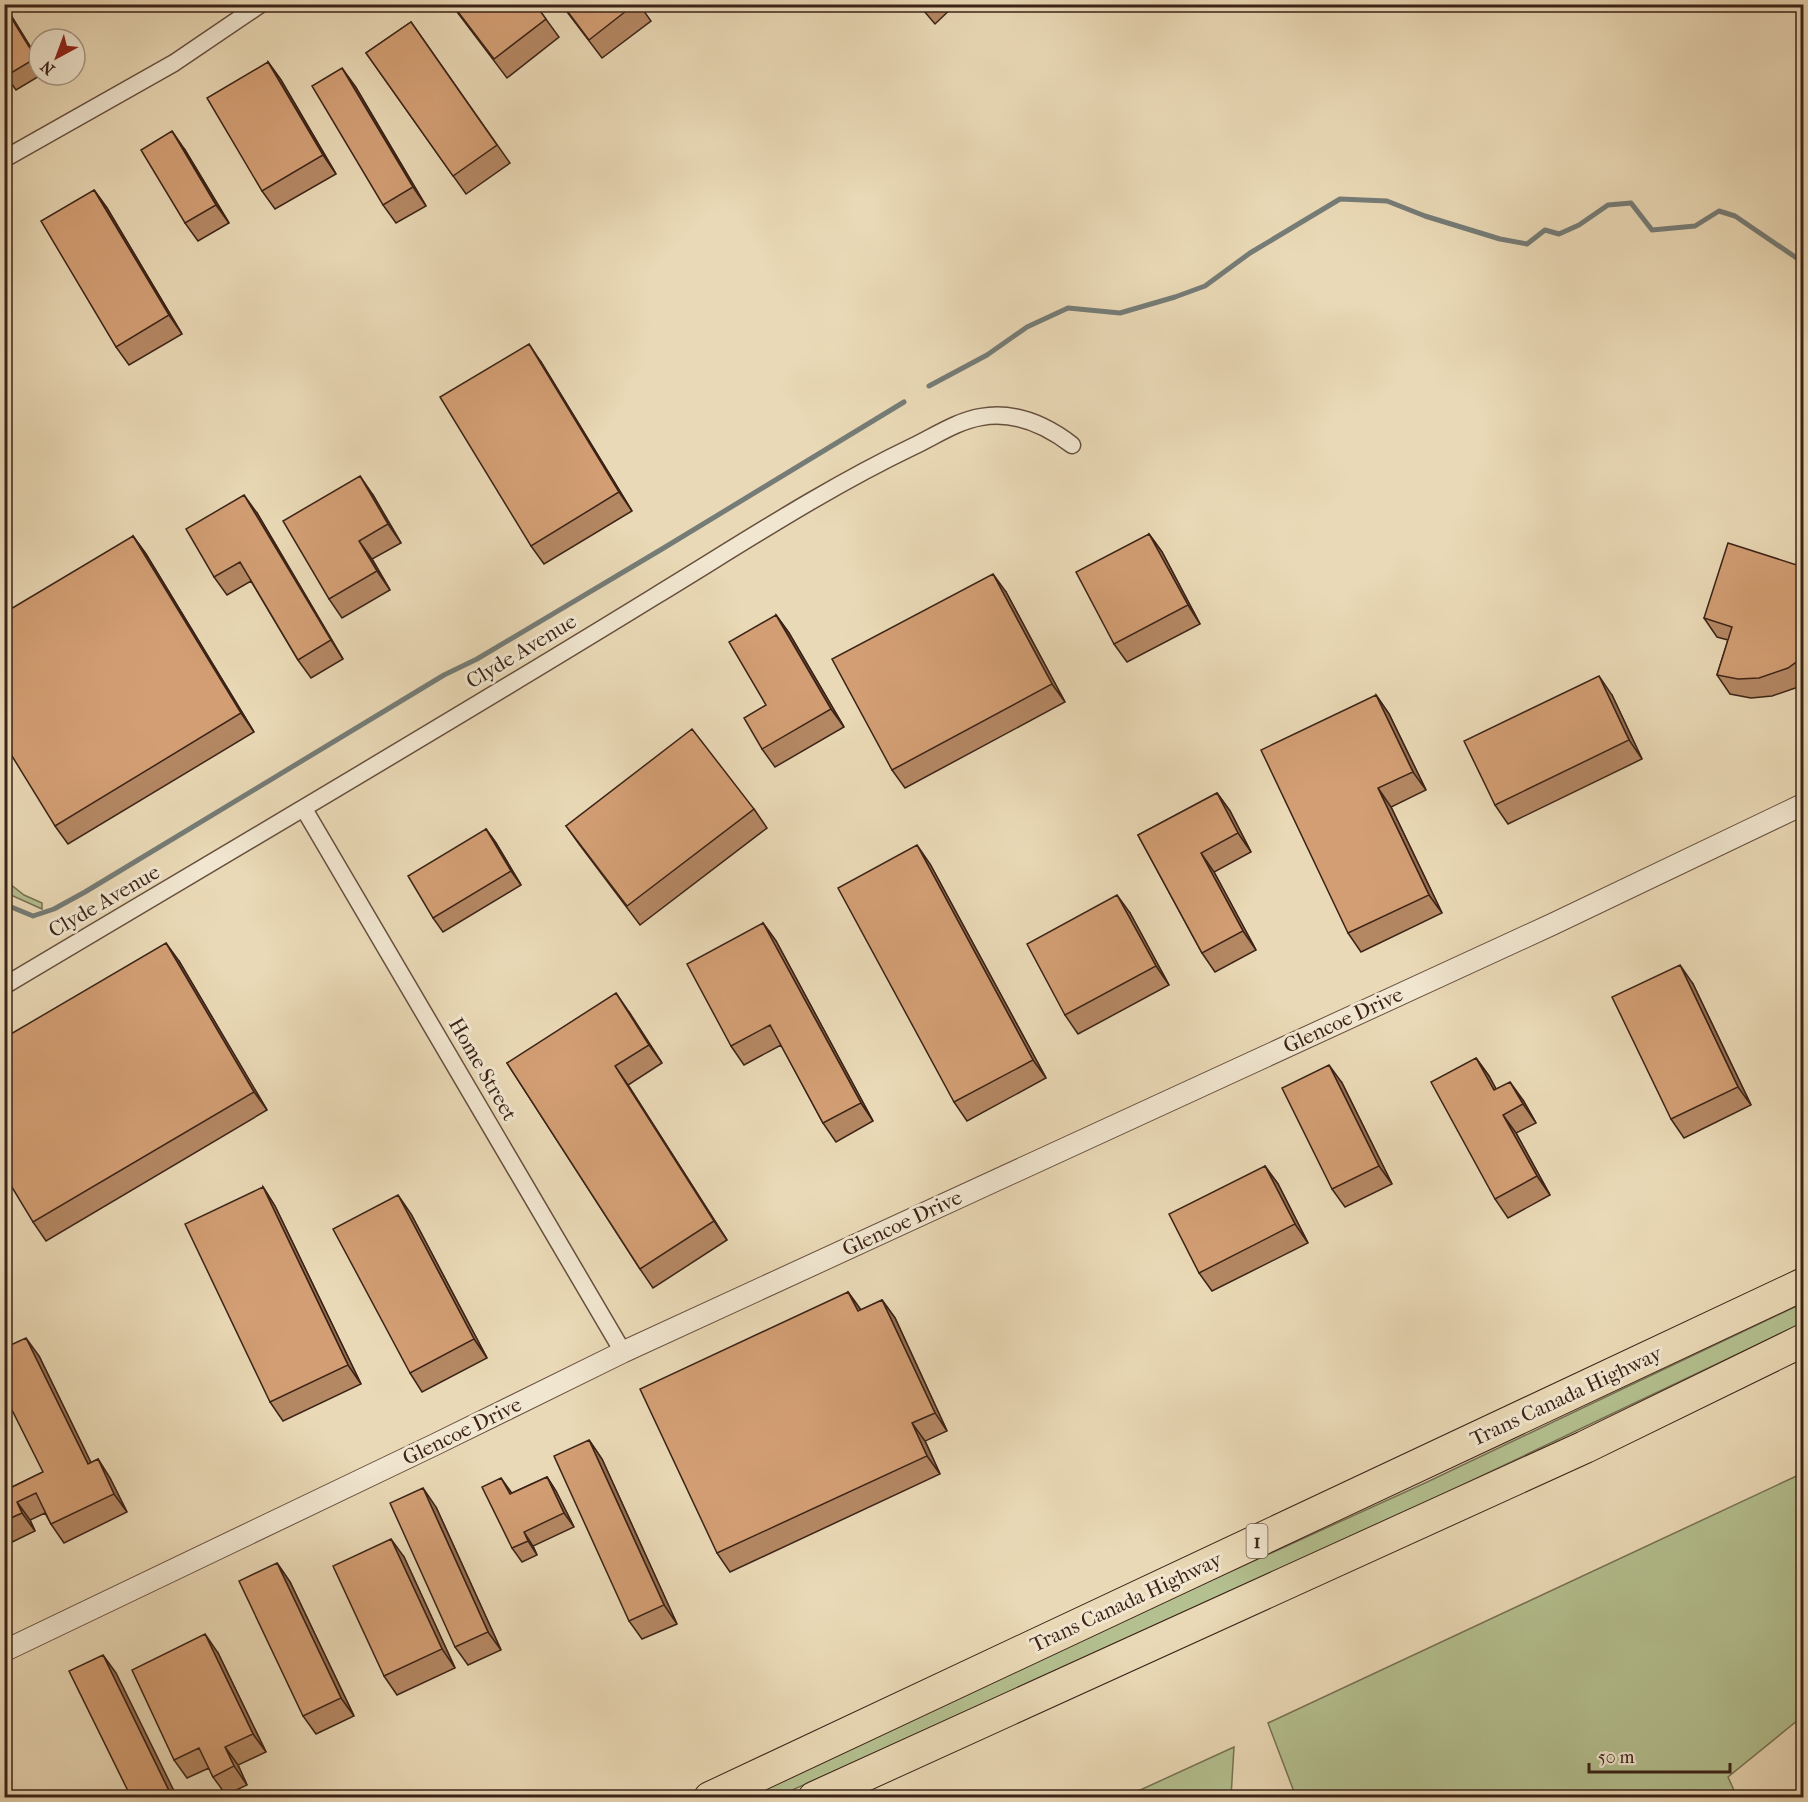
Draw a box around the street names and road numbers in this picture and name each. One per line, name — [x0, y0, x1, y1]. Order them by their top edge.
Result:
street label: Clyde Avenue — [462, 609, 580, 693]
street label: Clyde Avenue — [44, 860, 164, 942]
street label: Glencoe Drive — [1279, 982, 1407, 1058]
street label: Home Street — [444, 1013, 522, 1125]
street label: Glencoe Drive — [838, 1185, 966, 1261]
street label: Trans Canada Highway — [1466, 1341, 1666, 1451]
street label: Glencoe Drive — [399, 1392, 525, 1470]
road number: 1 — [1246, 1524, 1268, 1558]
street label: Trans Canada Highway — [1026, 1547, 1226, 1657]

